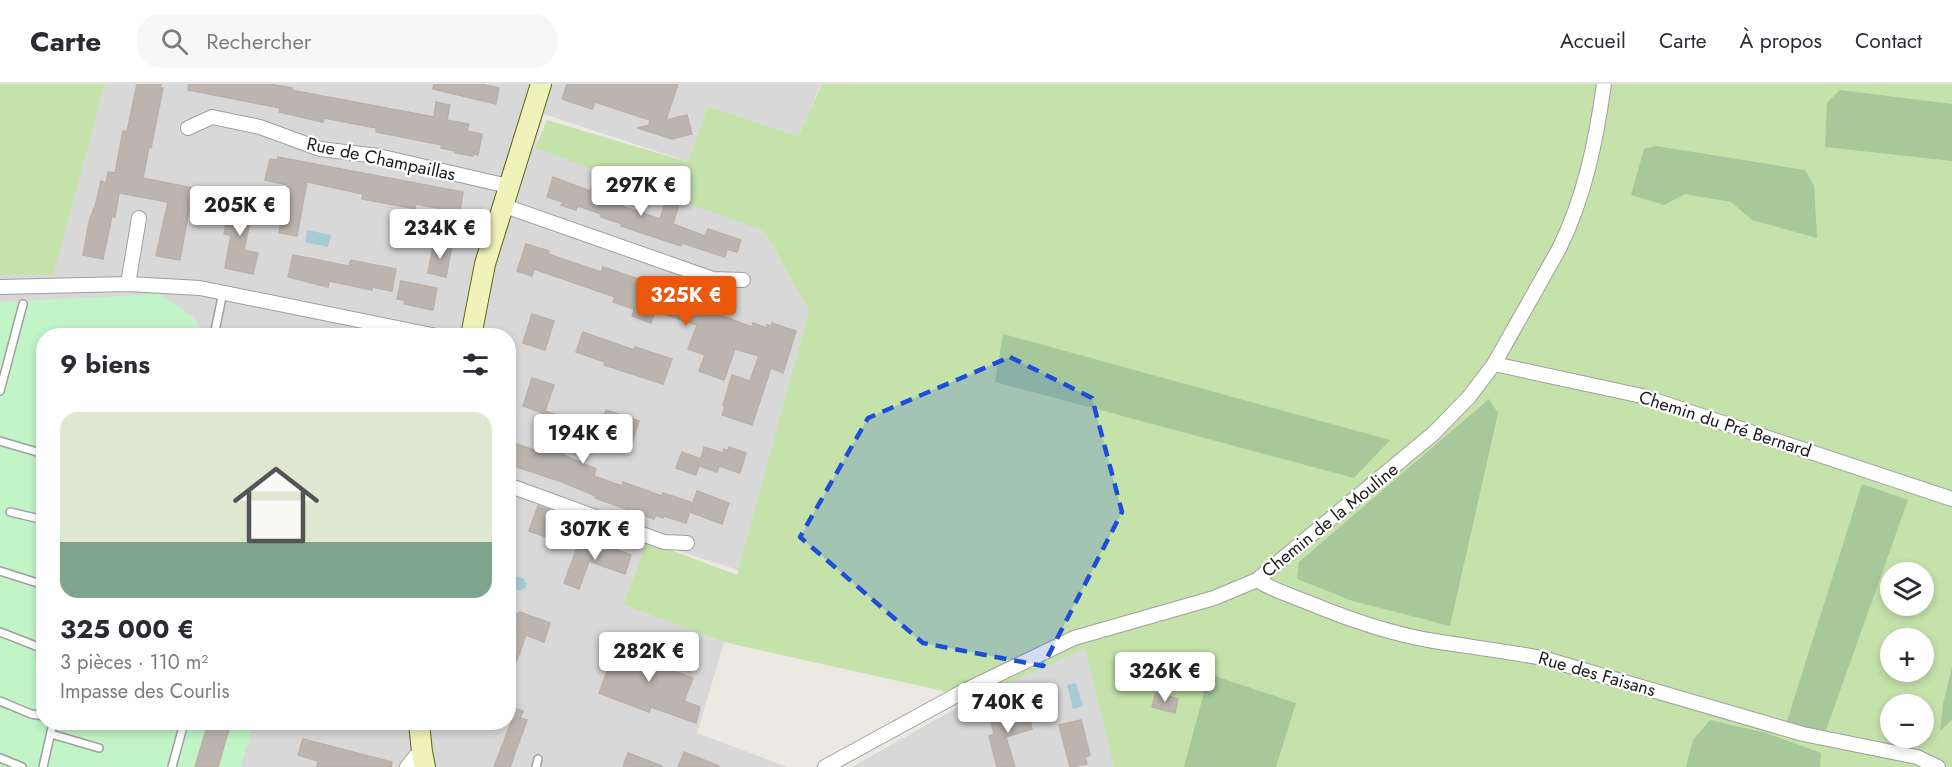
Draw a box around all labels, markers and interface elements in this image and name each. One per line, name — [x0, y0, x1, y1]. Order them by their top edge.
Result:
search box — [137, 14, 557, 68]
text: Carte — [30, 21, 101, 62]
icon: search — [158, 25, 191, 58]
text: Rechercher — [206, 25, 311, 57]
text: Accueil — [1560, 26, 1626, 56]
text: Carte — [1659, 26, 1707, 56]
text: À propos — [1740, 26, 1822, 56]
text: Contact — [1855, 26, 1922, 56]
street label: Rue de Champaillas — [304, 131, 458, 187]
pin: 297K € — [592, 166, 690, 217]
text: 297K € — [605, 171, 677, 200]
pin: 205K € — [191, 186, 289, 237]
text: 205K € — [204, 191, 276, 220]
pin: 234K € — [391, 209, 489, 260]
text: 234K € — [404, 214, 476, 243]
pin: 325K € — [637, 276, 735, 327]
text: 325K € — [650, 281, 722, 310]
text: 9 biens — [60, 345, 150, 383]
icon: filters — [459, 348, 492, 381]
street label: Chemin du Pré Bernard — [1635, 384, 1815, 464]
pin: 194K € — [534, 414, 632, 465]
text: 194K € — [548, 419, 618, 448]
icon: home — [222, 451, 330, 559]
street label: Chemin de la Mouline — [1256, 457, 1404, 583]
pin: 307K € — [546, 510, 644, 561]
text: 307K € — [560, 515, 630, 544]
map controls — [1880, 562, 1934, 748]
button: layers — [1880, 562, 1934, 616]
text: 325 000 € — [60, 610, 194, 648]
button: + — [1880, 628, 1934, 682]
pin: 282K € — [600, 632, 698, 683]
text: 282K € — [613, 637, 685, 666]
street label: Rue des Faisans — [1535, 645, 1659, 703]
text: 3 pièces · 110 m² — [60, 648, 208, 677]
pin: 326K € — [1116, 652, 1214, 703]
text: 326K € — [1129, 657, 1201, 686]
text: Impasse des Courlis — [60, 677, 230, 706]
pin: 740K € — [959, 683, 1057, 734]
text: 740K € — [972, 688, 1044, 717]
button: − — [1880, 694, 1934, 748]

